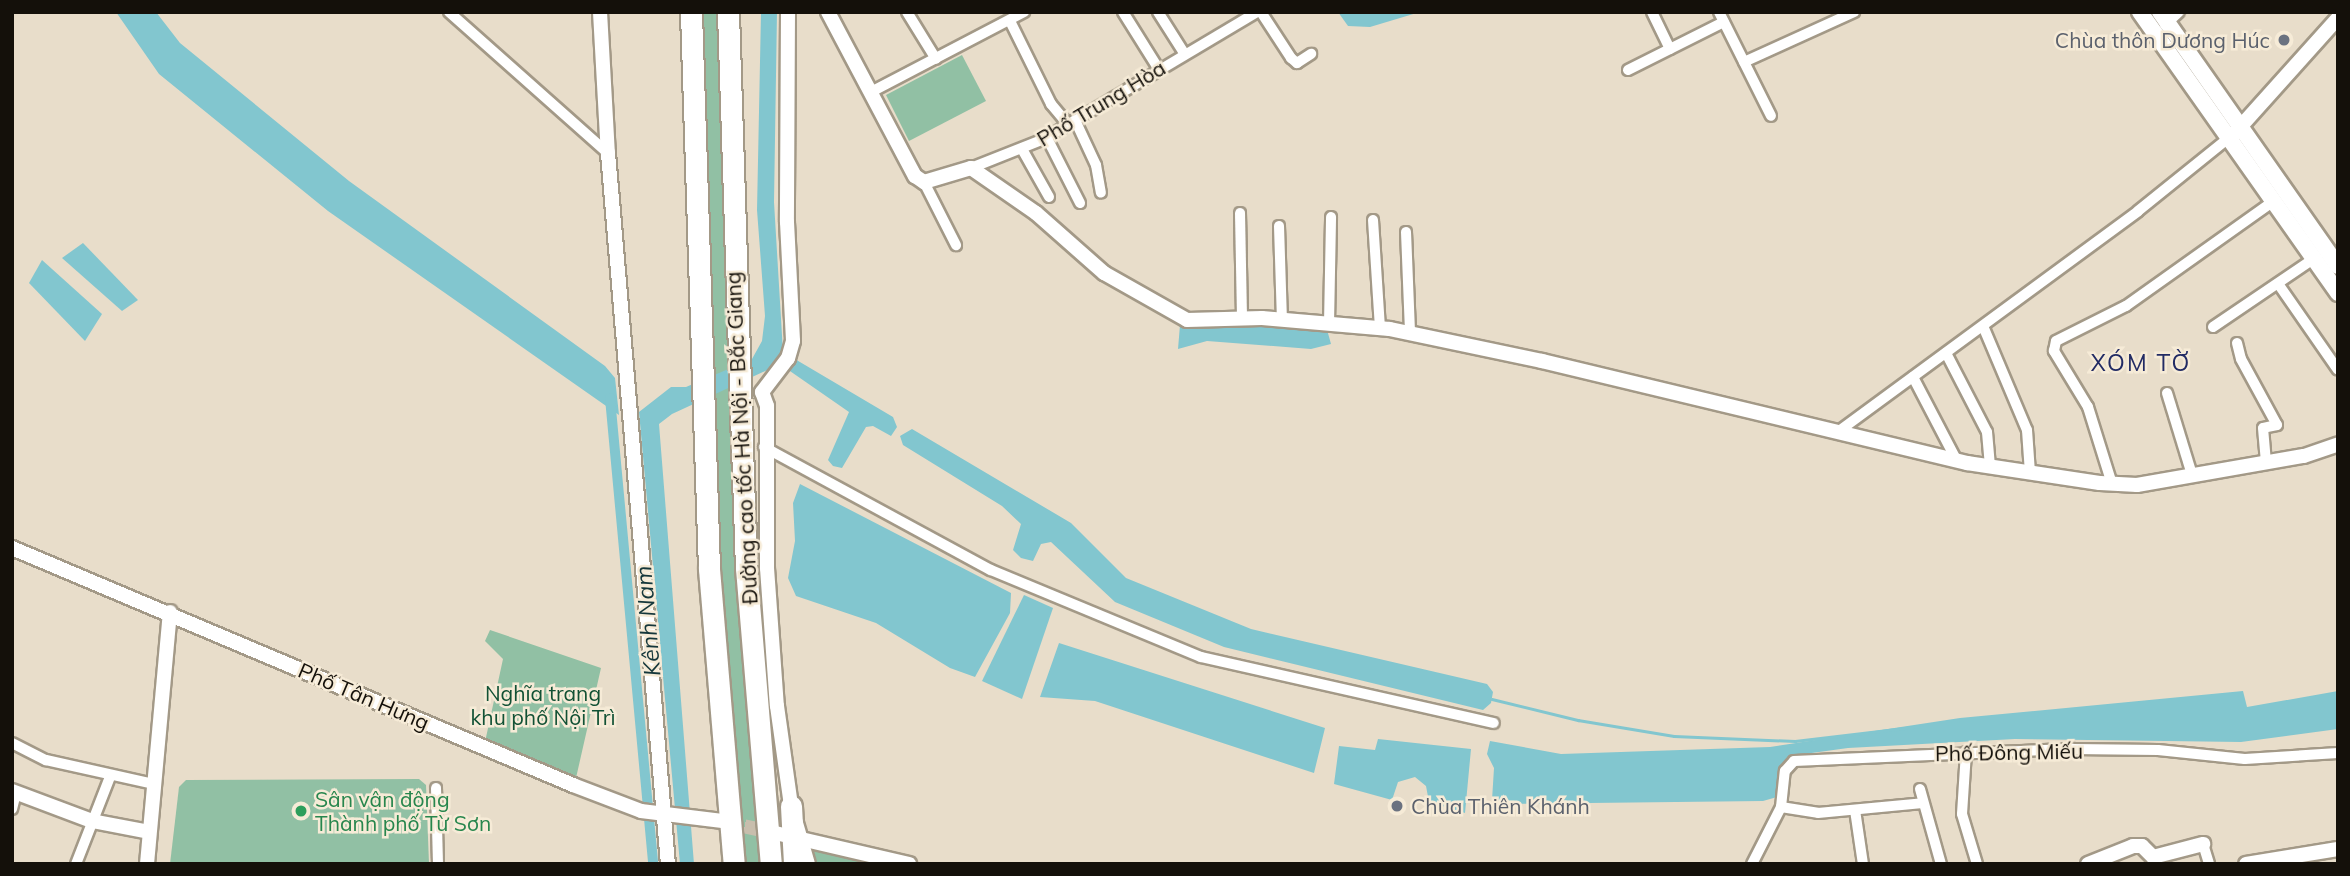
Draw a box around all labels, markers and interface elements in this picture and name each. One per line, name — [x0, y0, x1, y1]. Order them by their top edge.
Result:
place label: Chùa thôn Dương Húc — [2055, 27, 2270, 53]
marker: Chùa thôn Dương Húc — [2276, 32, 2292, 48]
street label: Phố Trung Hòa — [1032, 55, 1170, 151]
street label: Đường cao tốc Hà Nội - Bắc Giang — [720, 271, 762, 605]
district label: XÓM TỜ — [2091, 349, 2191, 377]
water label: Kênh Nam — [629, 565, 667, 677]
street label: Phố Tân Hưng — [295, 657, 433, 735]
park label: Nghĩa trang khu phố Nội Trì — [471, 680, 615, 730]
street label: Phố Đông Miếu — [1935, 738, 2083, 766]
place label: Sân vận động Thành phố Từ Sơn — [315, 786, 491, 836]
place label: Chùa Thiên Khánh — [1411, 793, 1590, 819]
marker: Chùa Thiên Khánh — [1389, 798, 1405, 814]
marker: Sân vận động Thành phố Từ Sơn — [293, 803, 309, 819]

